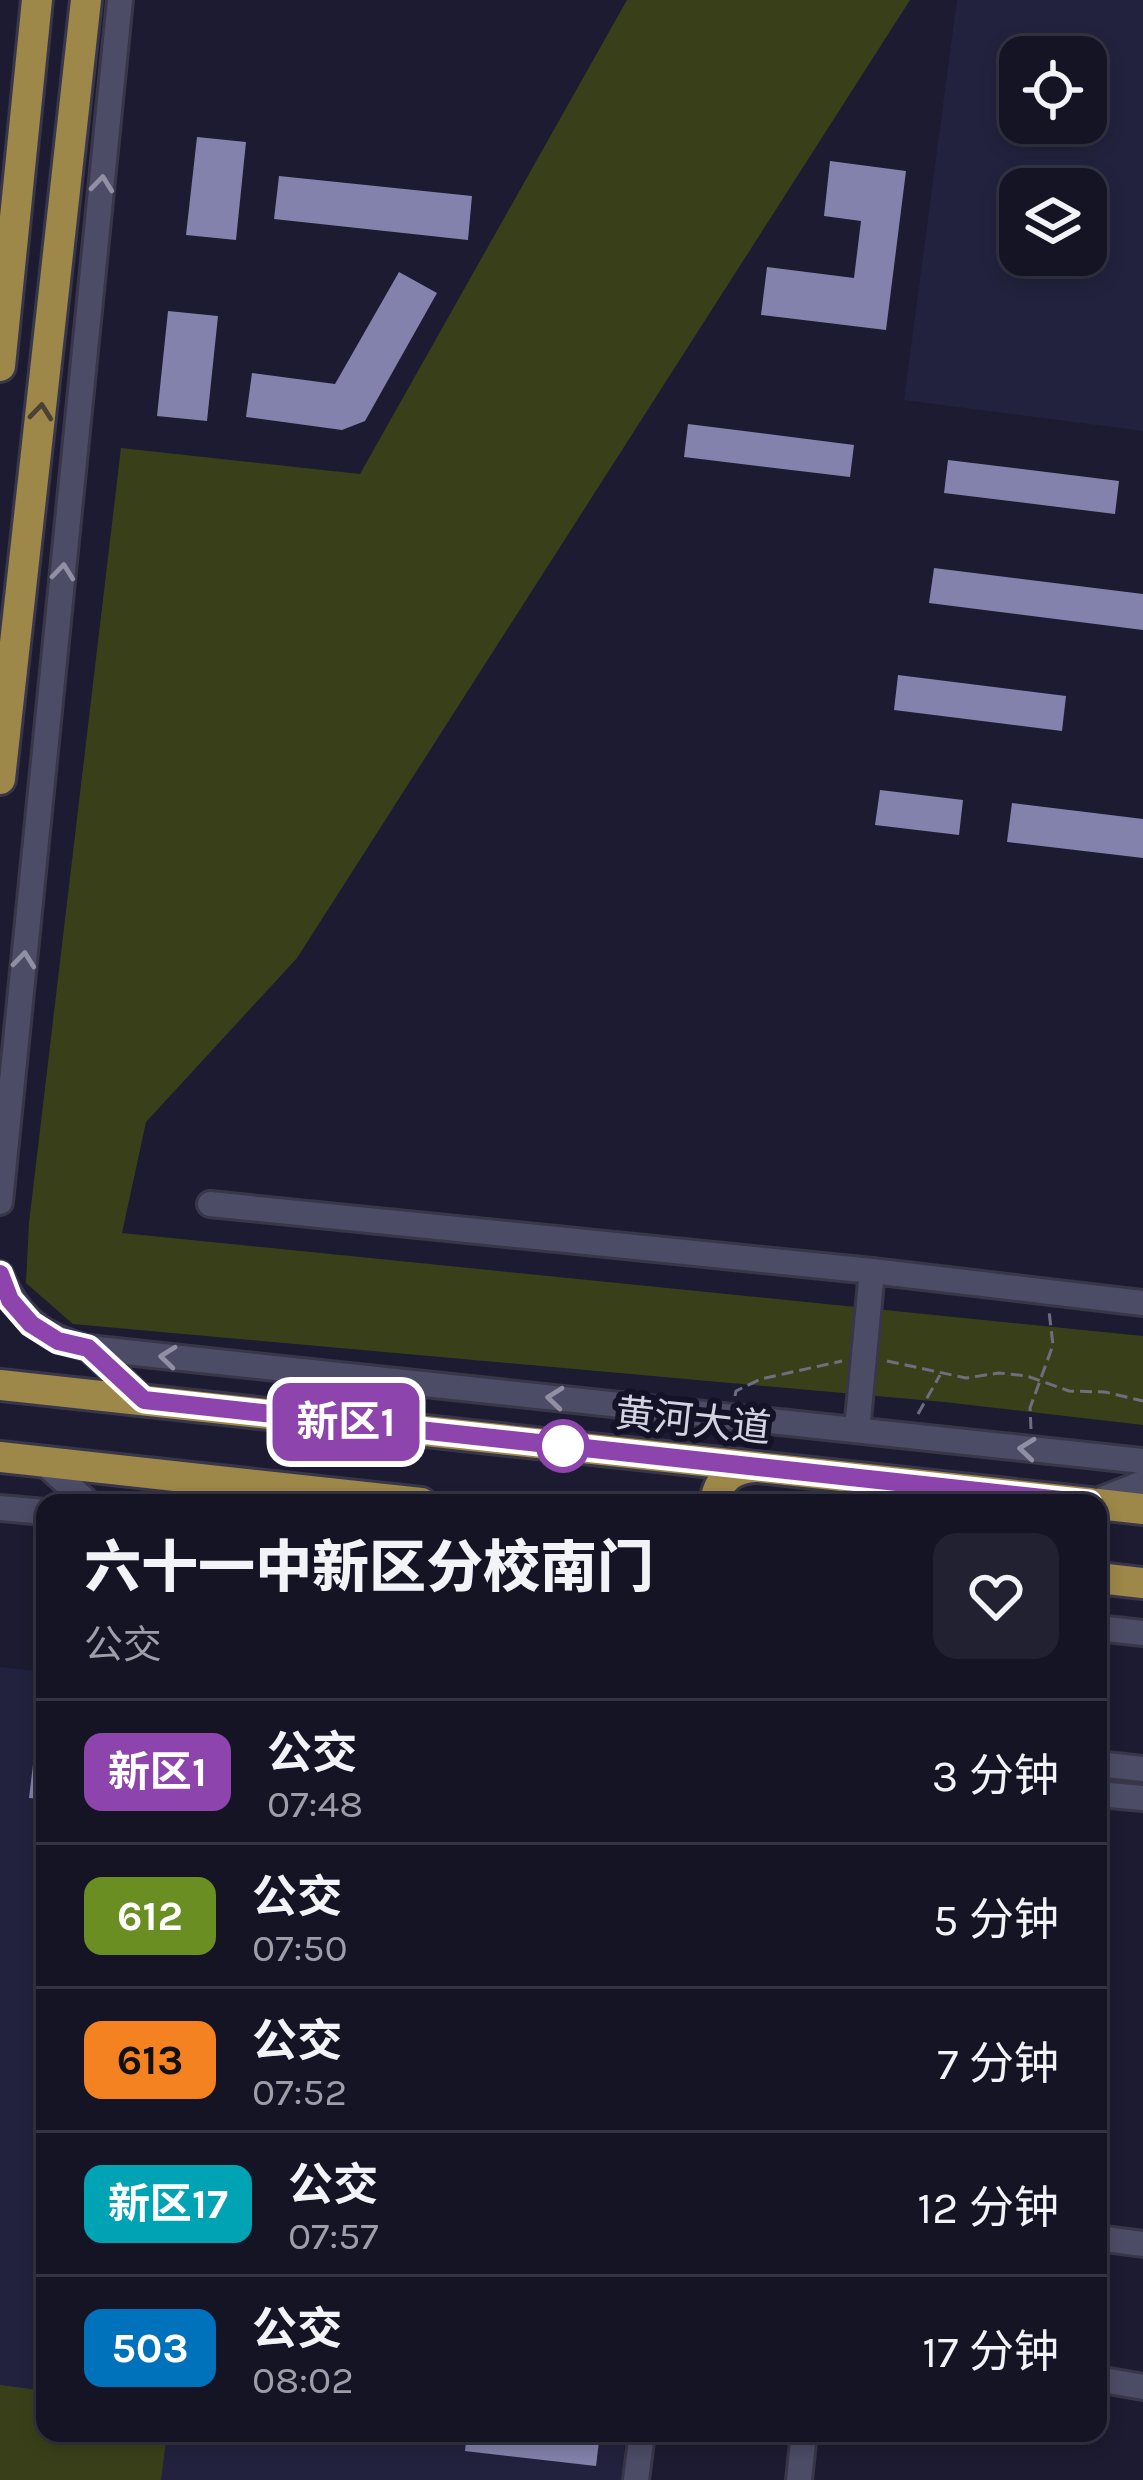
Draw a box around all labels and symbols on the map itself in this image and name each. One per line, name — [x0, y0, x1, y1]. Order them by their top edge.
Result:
one-way arrow — [89, 174, 114, 193]
one-way arrow — [27, 402, 53, 422]
one-way arrow — [50, 562, 75, 581]
one-way arrow — [11, 950, 36, 969]
one-way arrow — [158, 1344, 177, 1370]
line badge: 新区1 — [277, 1383, 415, 1461]
one-way arrow — [545, 1386, 565, 1412]
street label: 黄河大道 — [613, 1390, 773, 1452]
unlabelled marker — [538, 1421, 588, 1471]
one-way arrow — [1017, 1436, 1037, 1462]

